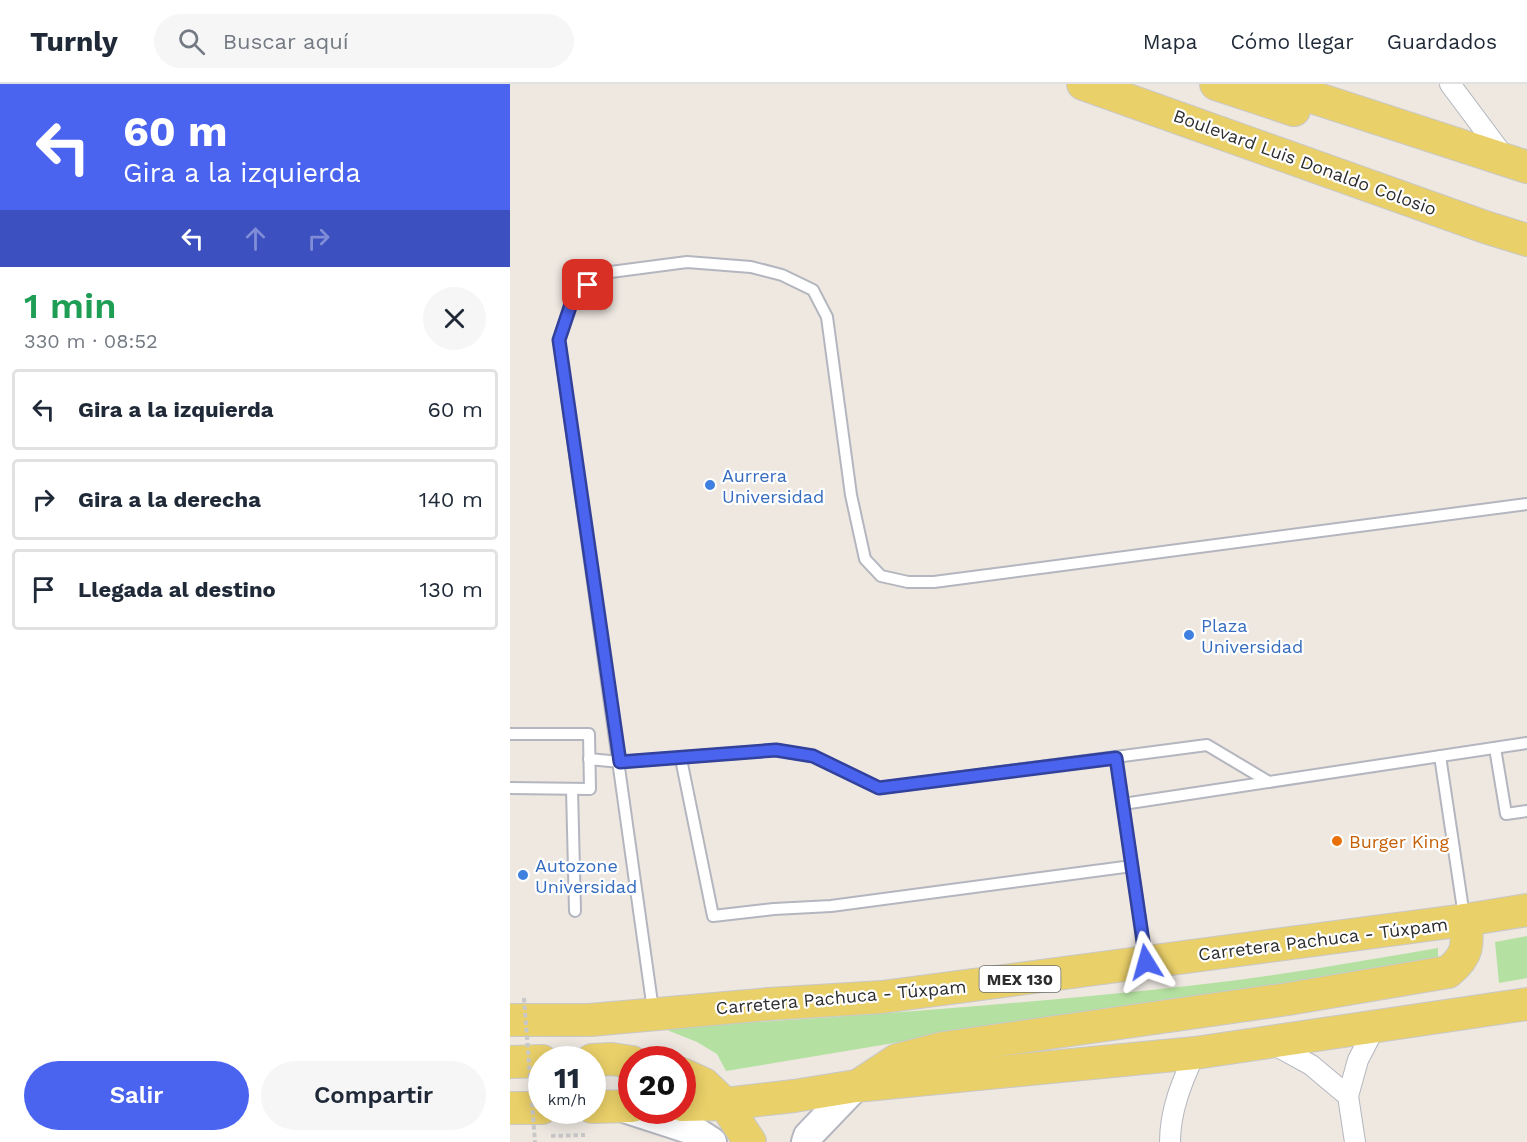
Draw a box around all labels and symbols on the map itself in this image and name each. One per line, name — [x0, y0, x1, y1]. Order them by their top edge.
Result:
street label: Boulevard Luis Donaldo Colosio — [1171, 104, 1439, 220]
pin — [562, 259, 613, 310]
place label: Aurrera Universidad — [722, 465, 824, 507]
marker: Aurrera Universidad — [703, 478, 717, 492]
place label: Plaza Universidad — [1201, 615, 1303, 657]
marker: Plaza Universidad — [1182, 628, 1196, 642]
place label: Burger King — [1349, 831, 1450, 852]
marker: Burger King — [1330, 834, 1344, 848]
place label: Autozone Universidad — [535, 855, 637, 897]
marker: Autozone Universidad — [516, 868, 530, 882]
street label: Carretera Pachuca - Túxpam — [1197, 913, 1449, 965]
position arrow — [1114, 930, 1178, 994]
road number: MEX 130 — [980, 966, 1060, 992]
street label: Carretera Pachuca - Túxpam — [715, 976, 967, 1018]
speed limit sign: 20 — [618, 1046, 696, 1124]

